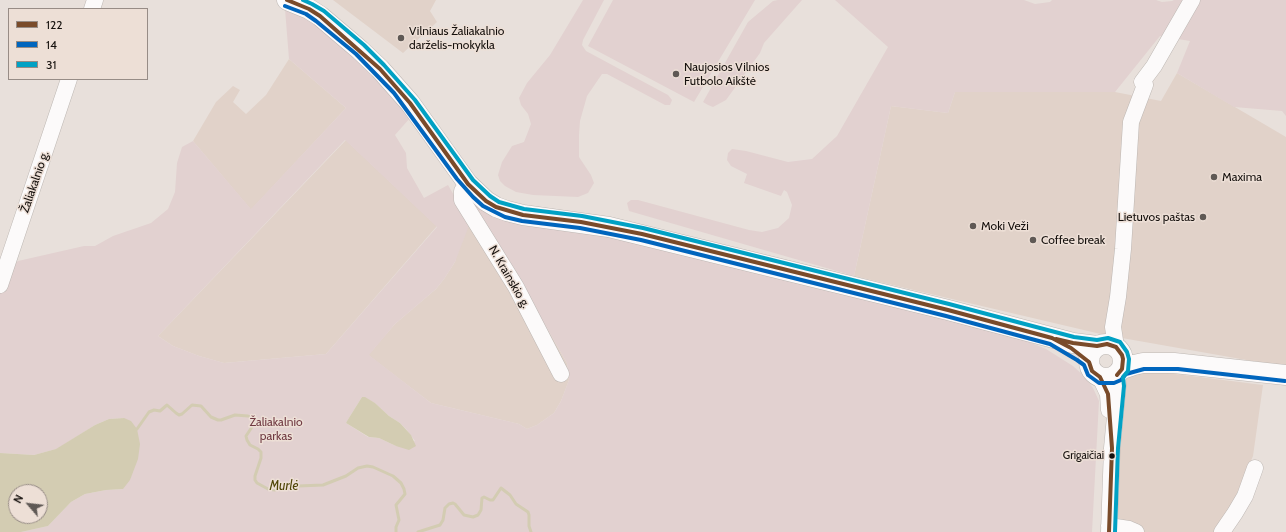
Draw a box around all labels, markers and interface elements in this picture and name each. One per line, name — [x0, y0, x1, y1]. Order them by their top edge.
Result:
legend — [8, 8, 148, 80]
text: 122 — [46, 17, 63, 32]
place label: Vilniaus Žaliakalnio darželis-mokykla — [409, 24, 504, 52]
marker: Vilniaus Žaliakalnio darželis-mokykla — [396, 33, 406, 43]
text: 14 — [46, 37, 57, 52]
text: 31 — [46, 57, 56, 72]
place label: Naujosios Vilnios Futbolo Aikštė — [684, 60, 769, 88]
marker: Naujosios Vilnios Futbolo Aikštė — [671, 69, 681, 79]
street label: Žaliakalnio g. — [18, 149, 52, 215]
place label: Maxima — [1222, 170, 1262, 184]
marker: Maxima — [1209, 172, 1219, 182]
place label: Lietuvos paštas — [1118, 210, 1195, 224]
marker: Lietuvos paštas — [1198, 212, 1208, 222]
place label: Moki Veži — [981, 219, 1029, 233]
marker: Moki Veži — [968, 221, 978, 231]
place label: Coffee break — [1041, 233, 1105, 247]
marker: Coffee break — [1028, 235, 1038, 245]
street label: N. Krainskio g. — [485, 243, 533, 311]
park label: Žaliakalnio parkas — [249, 415, 303, 443]
place label: Grigaičiai — [1063, 449, 1104, 463]
marker: Grigaičiai — [1107, 451, 1117, 461]
water label: Murlė — [269, 478, 299, 494]
north arrow — [8, 484, 48, 524]
text: N — [10, 492, 26, 506]

